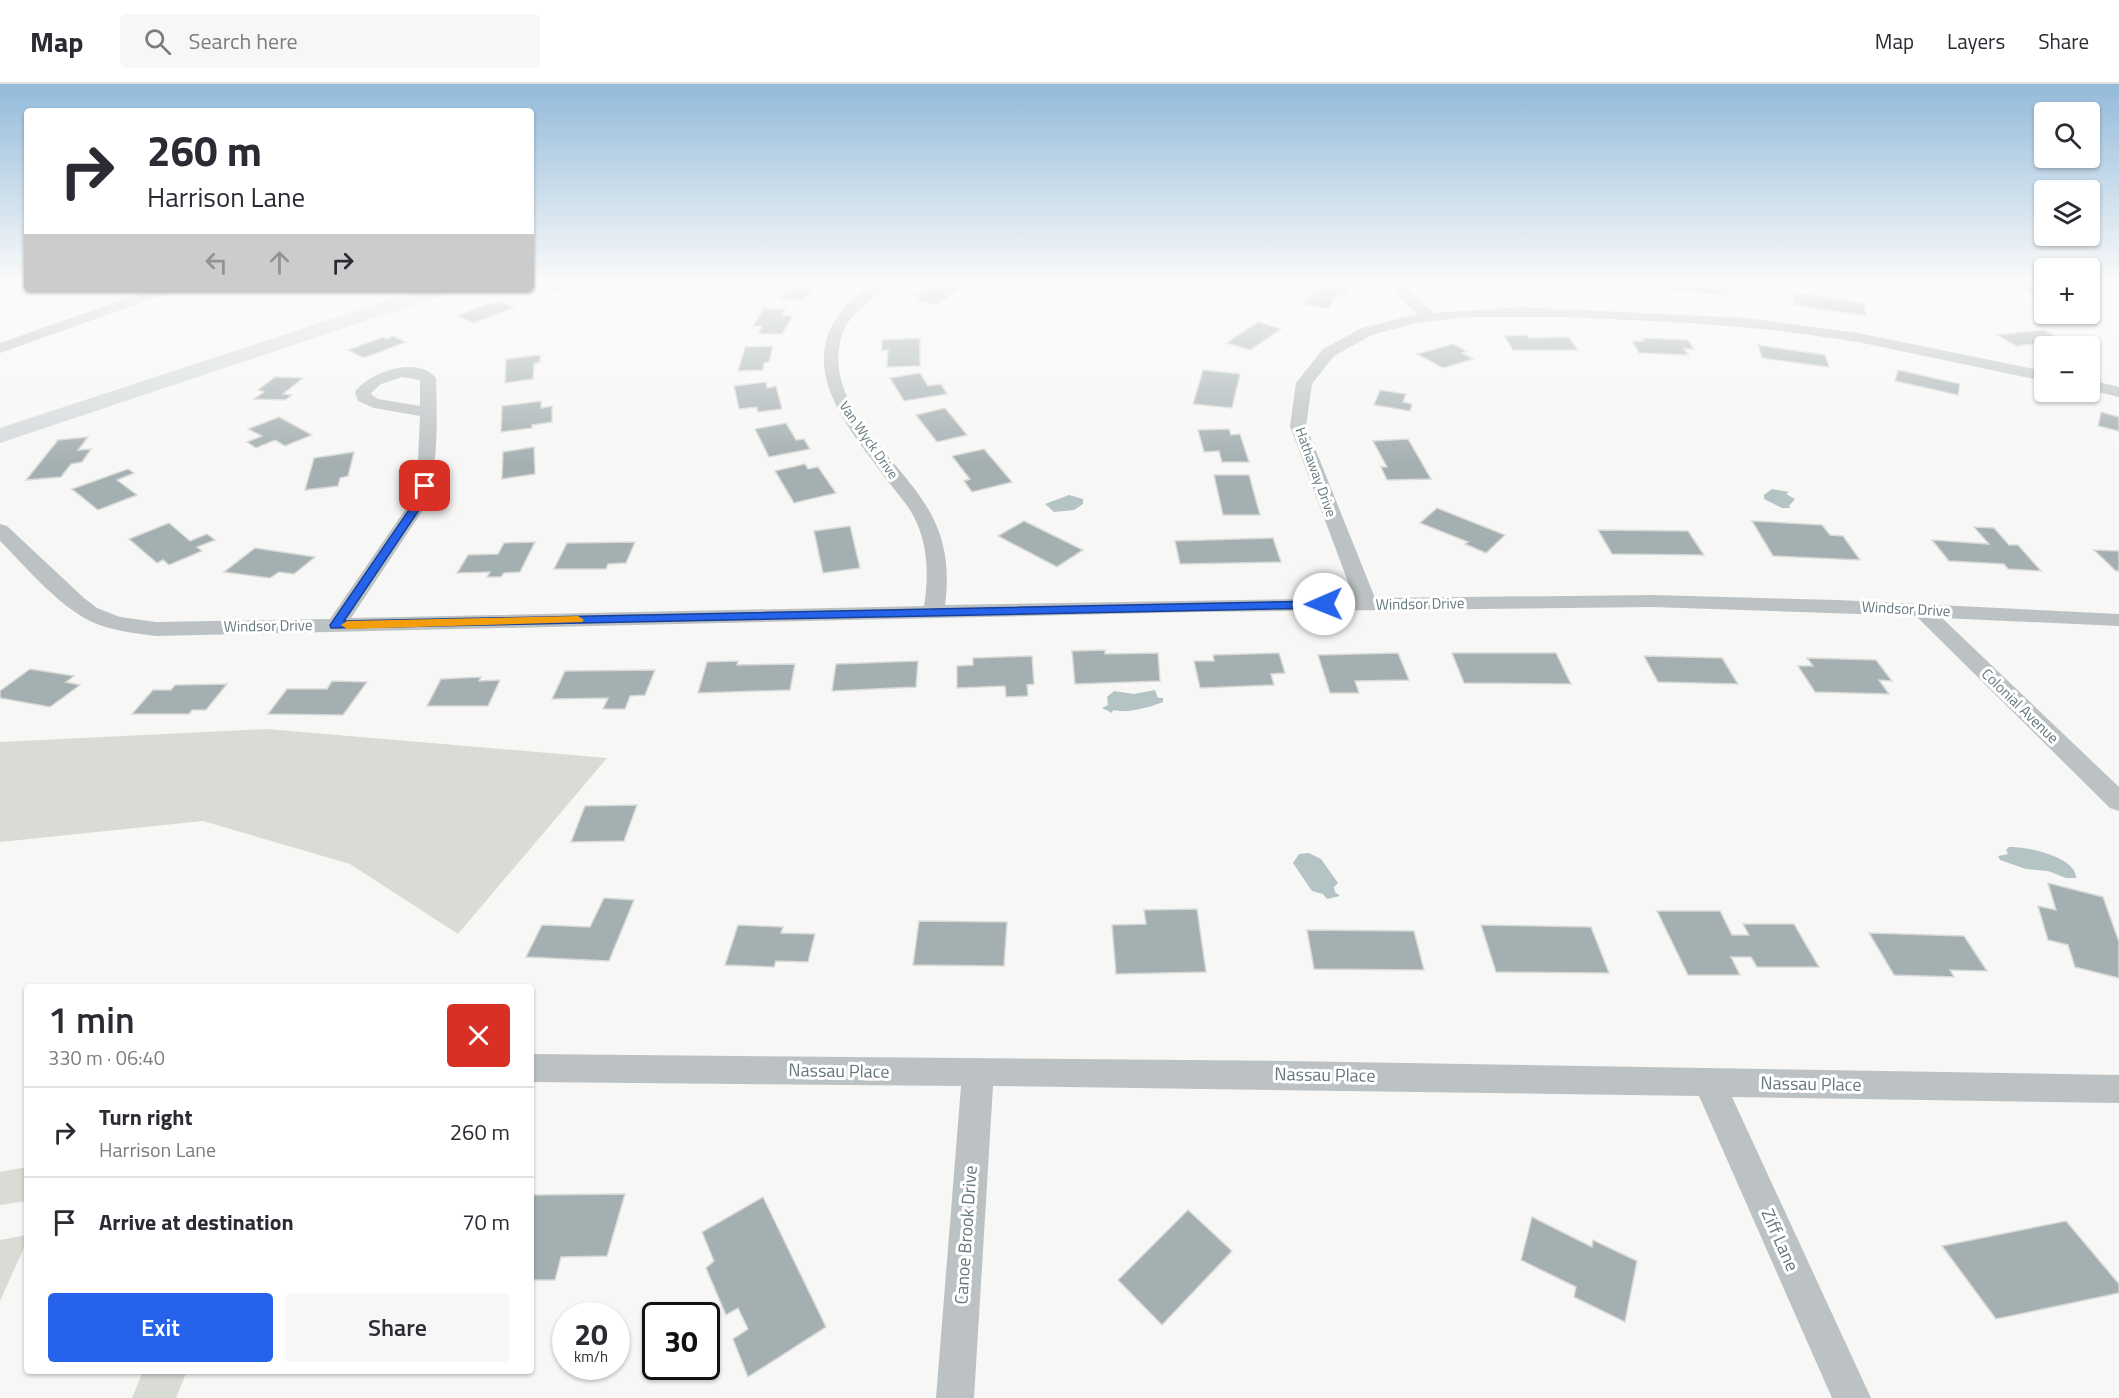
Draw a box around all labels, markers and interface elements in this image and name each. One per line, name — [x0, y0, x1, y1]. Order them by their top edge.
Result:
search box — [120, 14, 540, 68]
text: Map — [30, 20, 84, 63]
text: Search here — [189, 24, 298, 58]
icon: search — [141, 25, 174, 58]
text: Map — [1875, 25, 1914, 57]
text: Layers — [1947, 25, 2005, 57]
text: Share — [2038, 25, 2089, 57]
map controls — [2034, 102, 2100, 402]
button: search — [2034, 102, 2100, 168]
text: 260 m — [147, 118, 262, 182]
icon: right — [48, 132, 126, 210]
text: Harrison Lane — [147, 176, 305, 217]
button: layers — [2034, 180, 2100, 246]
icon: left — [200, 246, 233, 279]
icon: ahead — [263, 246, 296, 279]
icon: right — [326, 246, 359, 279]
button: + — [2034, 258, 2100, 324]
button: − — [2034, 336, 2100, 402]
street label: Van Wyck Drive — [835, 396, 904, 483]
street label: Hathaway Drive — [1291, 424, 1342, 520]
pin — [399, 460, 450, 511]
icon: arrive — [408, 469, 441, 502]
position arrow — [1292, 572, 1356, 636]
street label: Windsor Drive — [1375, 591, 1465, 616]
street label: Windsor Drive — [1861, 595, 1951, 622]
street label: Windsor Drive — [223, 613, 313, 638]
street label: Colonial Avenue — [1976, 663, 2064, 749]
text: 1 min — [48, 992, 135, 1047]
button: close — [447, 1004, 510, 1067]
text: 330 m · 06:40 — [48, 1042, 165, 1073]
street label: Nassau Place — [788, 1056, 890, 1085]
street label: Nassau Place — [1274, 1060, 1376, 1089]
street label: Nassau Place — [1760, 1069, 1862, 1098]
text: Turn right — [99, 1100, 193, 1134]
text: 260 m — [450, 1115, 510, 1149]
icon: right — [48, 1116, 81, 1149]
text: Harrison Lane — [99, 1134, 216, 1165]
street label: Canoe Brook Drive — [947, 1165, 984, 1305]
street label: Ziff Lane — [1755, 1204, 1806, 1275]
text: Arrive at destination — [99, 1205, 294, 1239]
text: 70 m — [462, 1205, 510, 1239]
icon: arrive — [48, 1206, 81, 1239]
button: Exit — [48, 1293, 273, 1362]
button: Share — [285, 1293, 510, 1362]
speed limit sign: 30 — [642, 1302, 720, 1380]
text: 20 — [574, 1311, 608, 1357]
text: km/h — [574, 1345, 608, 1368]

